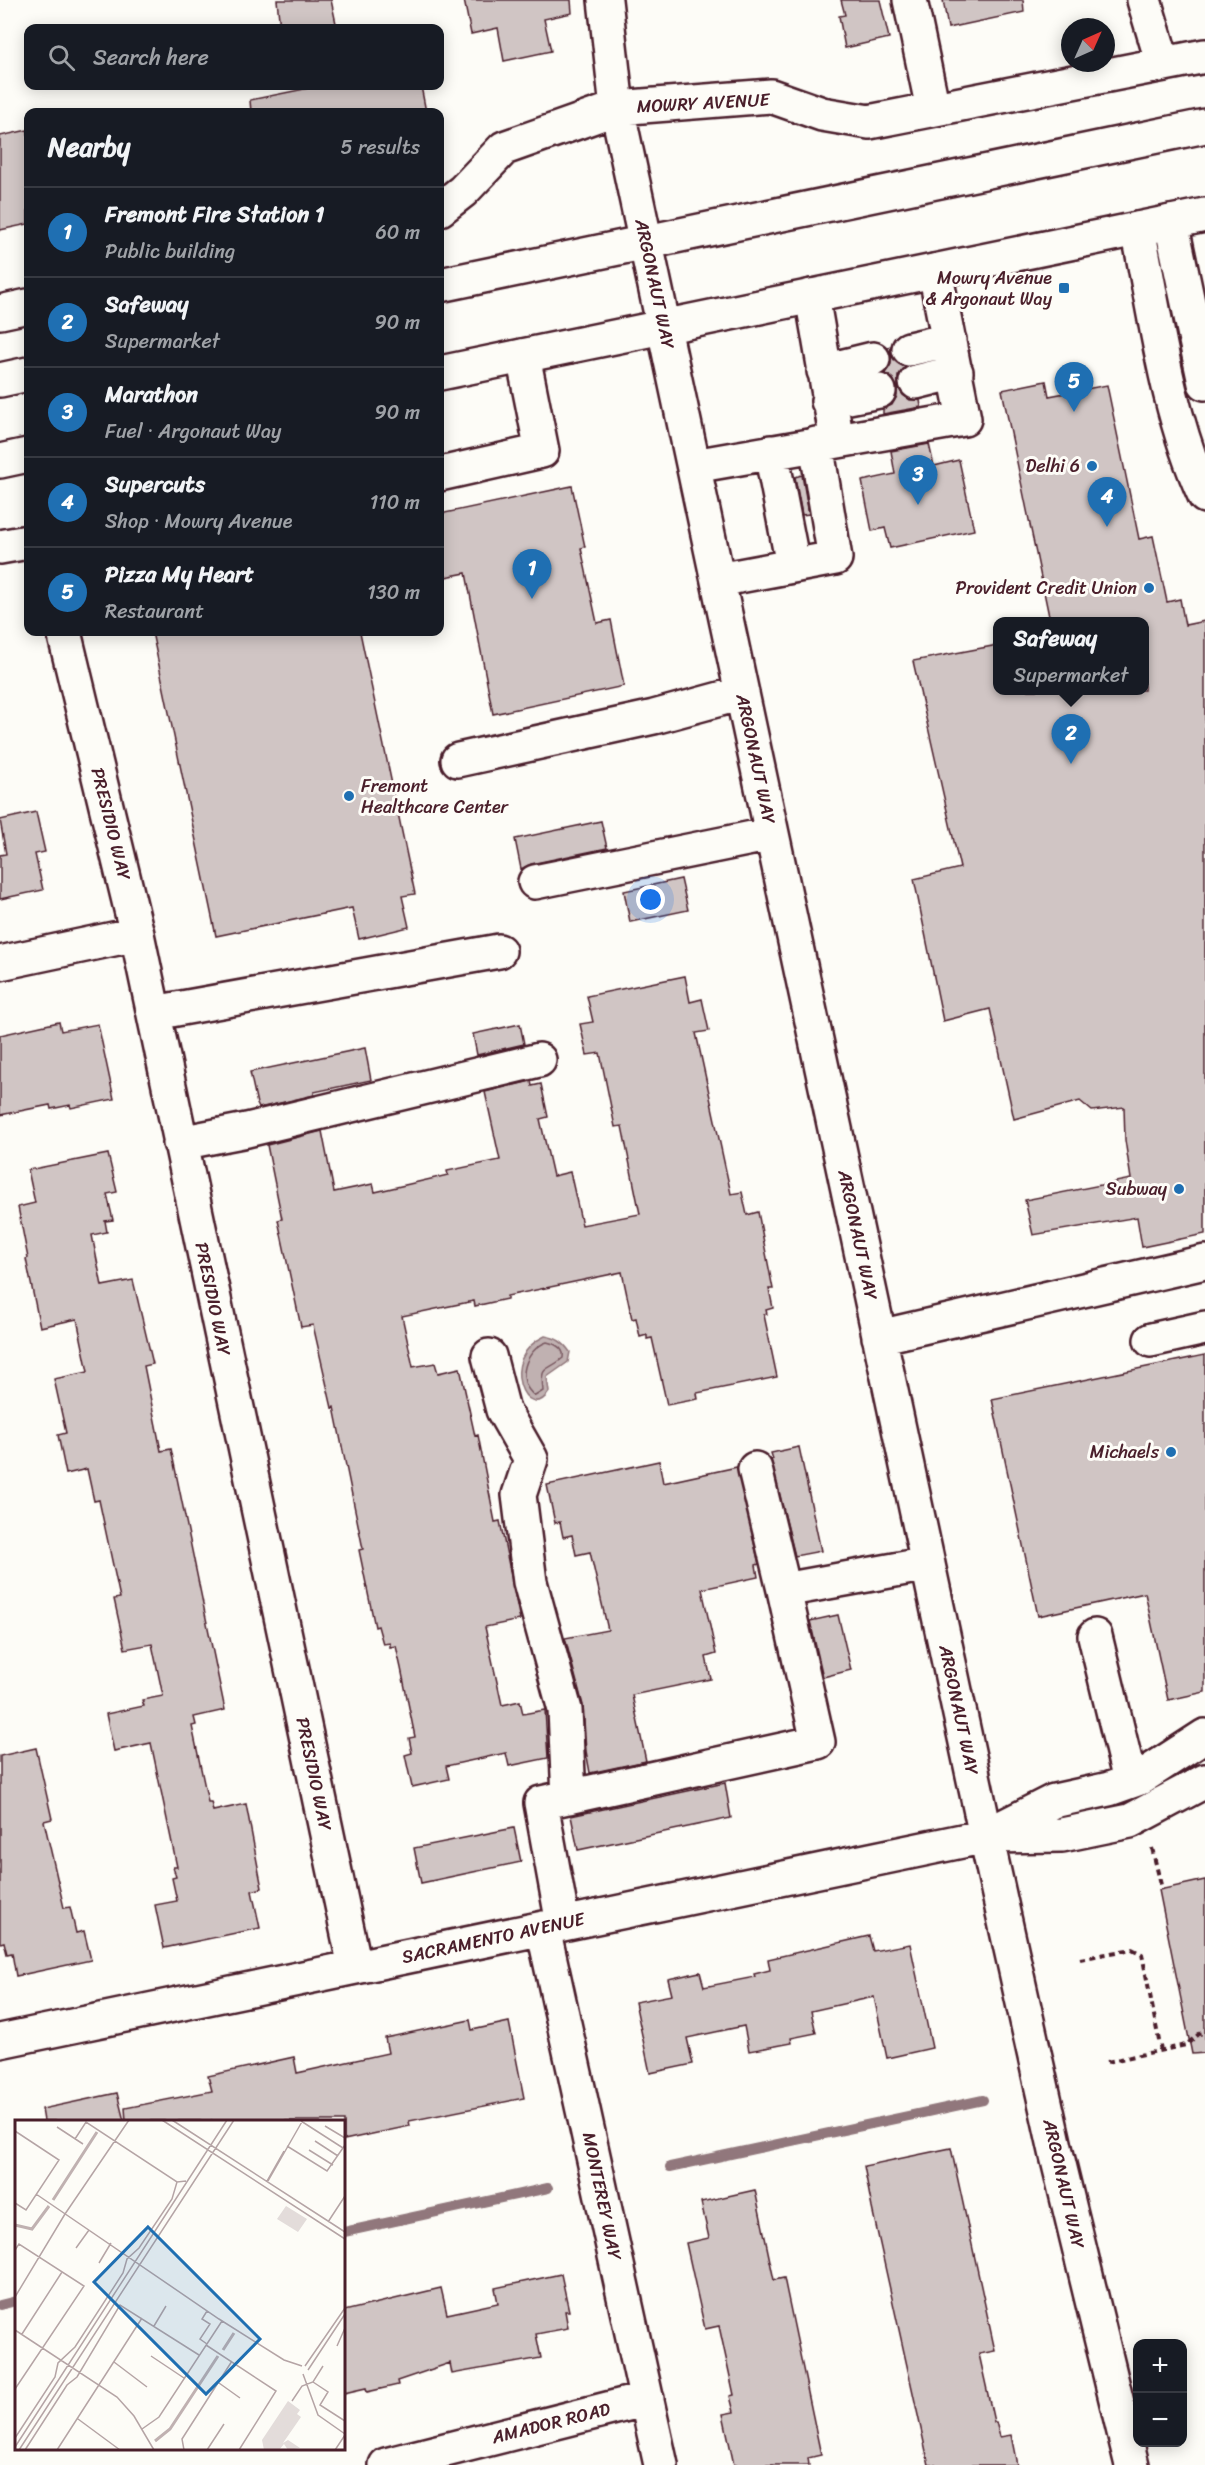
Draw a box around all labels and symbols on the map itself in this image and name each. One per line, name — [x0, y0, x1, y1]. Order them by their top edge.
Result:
north arrow — [1061, 18, 1115, 72]
street label: MOWRY AVENUE — [636, 83, 771, 122]
street label: ARGONAUT WAY — [625, 215, 685, 353]
place label: Mowry Avenue & Argonaut Way — [925, 262, 1053, 315]
marker: Mowry Avenue & Argonaut Way — [1057, 281, 1071, 295]
pin: 5 — [1054, 362, 1094, 412]
place label: Delhi 6 — [1026, 450, 1080, 482]
pin: 3 — [898, 456, 938, 505]
marker: Delhi 6 — [1085, 459, 1099, 473]
pin: 4 — [1088, 478, 1126, 527]
pin: 1 — [512, 550, 552, 599]
place label: Provident Credit Union — [955, 572, 1137, 604]
marker: Provident Credit Union — [1142, 581, 1156, 595]
street label: ARGONAUT WAY — [726, 690, 786, 828]
pin: 2 — [1052, 714, 1090, 764]
street label: PRESIDIO WAY — [82, 764, 141, 885]
place label: Fremont Healthcare Center — [361, 770, 510, 823]
marker: Fremont Healthcare Center — [342, 789, 356, 803]
your location — [636, 885, 665, 914]
street label: ARGONAUT WAY — [828, 1166, 888, 1304]
place label: Subway — [1105, 1173, 1168, 1205]
marker: Subway — [1172, 1182, 1186, 1196]
street label: PRESIDIO WAY — [185, 1239, 241, 1360]
place label: Michaels — [1090, 1436, 1160, 1468]
marker: Michaels — [1164, 1445, 1178, 1459]
street label: ARGONAUT WAY — [929, 1641, 989, 1779]
street label: PRESIDIO WAY — [286, 1714, 342, 1835]
street label: SACRAMENTO AVENUE — [399, 1903, 588, 1973]
street label: ARGONAUT WAY — [1033, 2115, 1095, 2253]
inset map — [15, 2120, 345, 2450]
street label: MONTEREY WAY — [573, 2129, 631, 2264]
street label: AMADOR ROAD — [487, 2393, 614, 2453]

